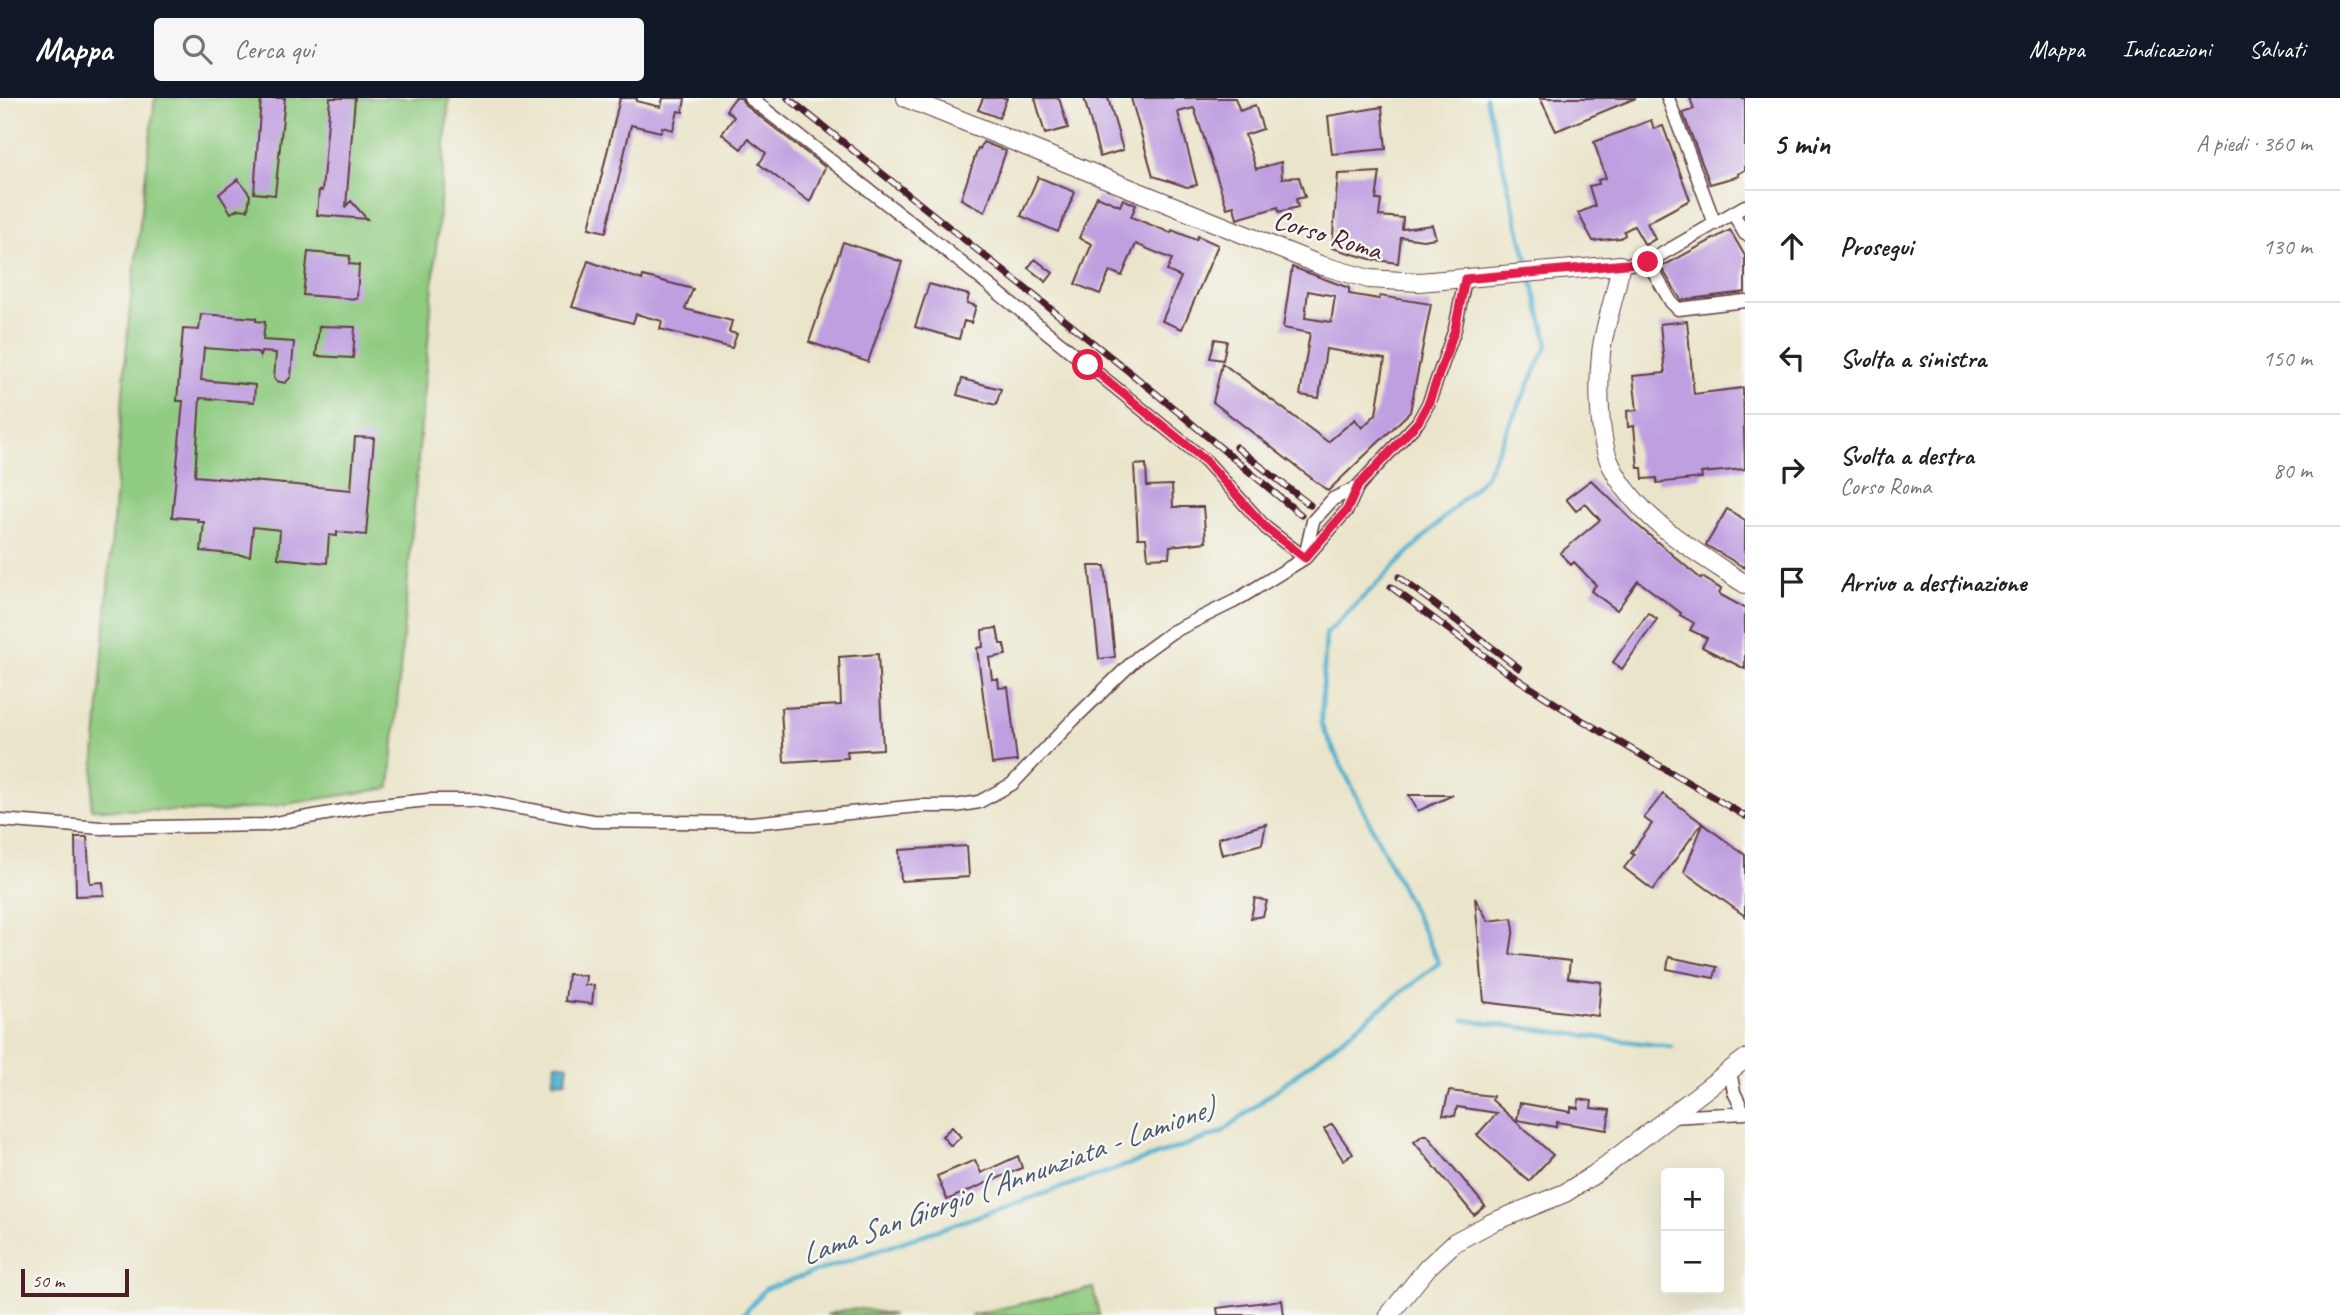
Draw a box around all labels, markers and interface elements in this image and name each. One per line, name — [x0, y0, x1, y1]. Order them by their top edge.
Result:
search box — [154, 18, 644, 81]
text: Mappa — [35, 28, 112, 70]
icon: search — [178, 30, 216, 68]
text: Cerca qui — [234, 33, 314, 66]
text: Mappa — [2029, 34, 2085, 64]
text: Indicazioni — [2123, 34, 2211, 64]
text: Salvati — [2249, 34, 2305, 64]
text: 5 min — [1773, 125, 1830, 163]
text: A piedi · 360 m — [2196, 129, 2312, 158]
street label: Corso Roma — [1270, 201, 1388, 268]
icon: ahead — [1773, 227, 1811, 265]
text: Prosegui — [1840, 230, 1913, 263]
text: 130 m — [2263, 232, 2312, 261]
route end — [1632, 246, 1663, 277]
icon: left — [1773, 339, 1811, 377]
text: Svolta a sinistra — [1840, 342, 1986, 375]
text: 150 m — [2263, 344, 2312, 373]
route start — [1072, 349, 1103, 380]
text: Svolta a destra — [1840, 439, 1974, 472]
icon: right — [1773, 451, 1811, 489]
text: 80 m — [2273, 456, 2312, 485]
text: Corso Roma — [1840, 472, 1931, 501]
icon: arrive — [1773, 563, 1811, 601]
text: Arrivo a destinazione — [1840, 566, 2026, 599]
water label: Lama San Giorgio ( Annunziata - Lamione) — [796, 1087, 1224, 1273]
map controls — [1661, 1168, 1724, 1294]
button: + — [1661, 1168, 1724, 1231]
button: − — [1661, 1231, 1724, 1294]
scale bar — [21, 1266, 130, 1298]
text: 50 m — [32, 1269, 64, 1293]

